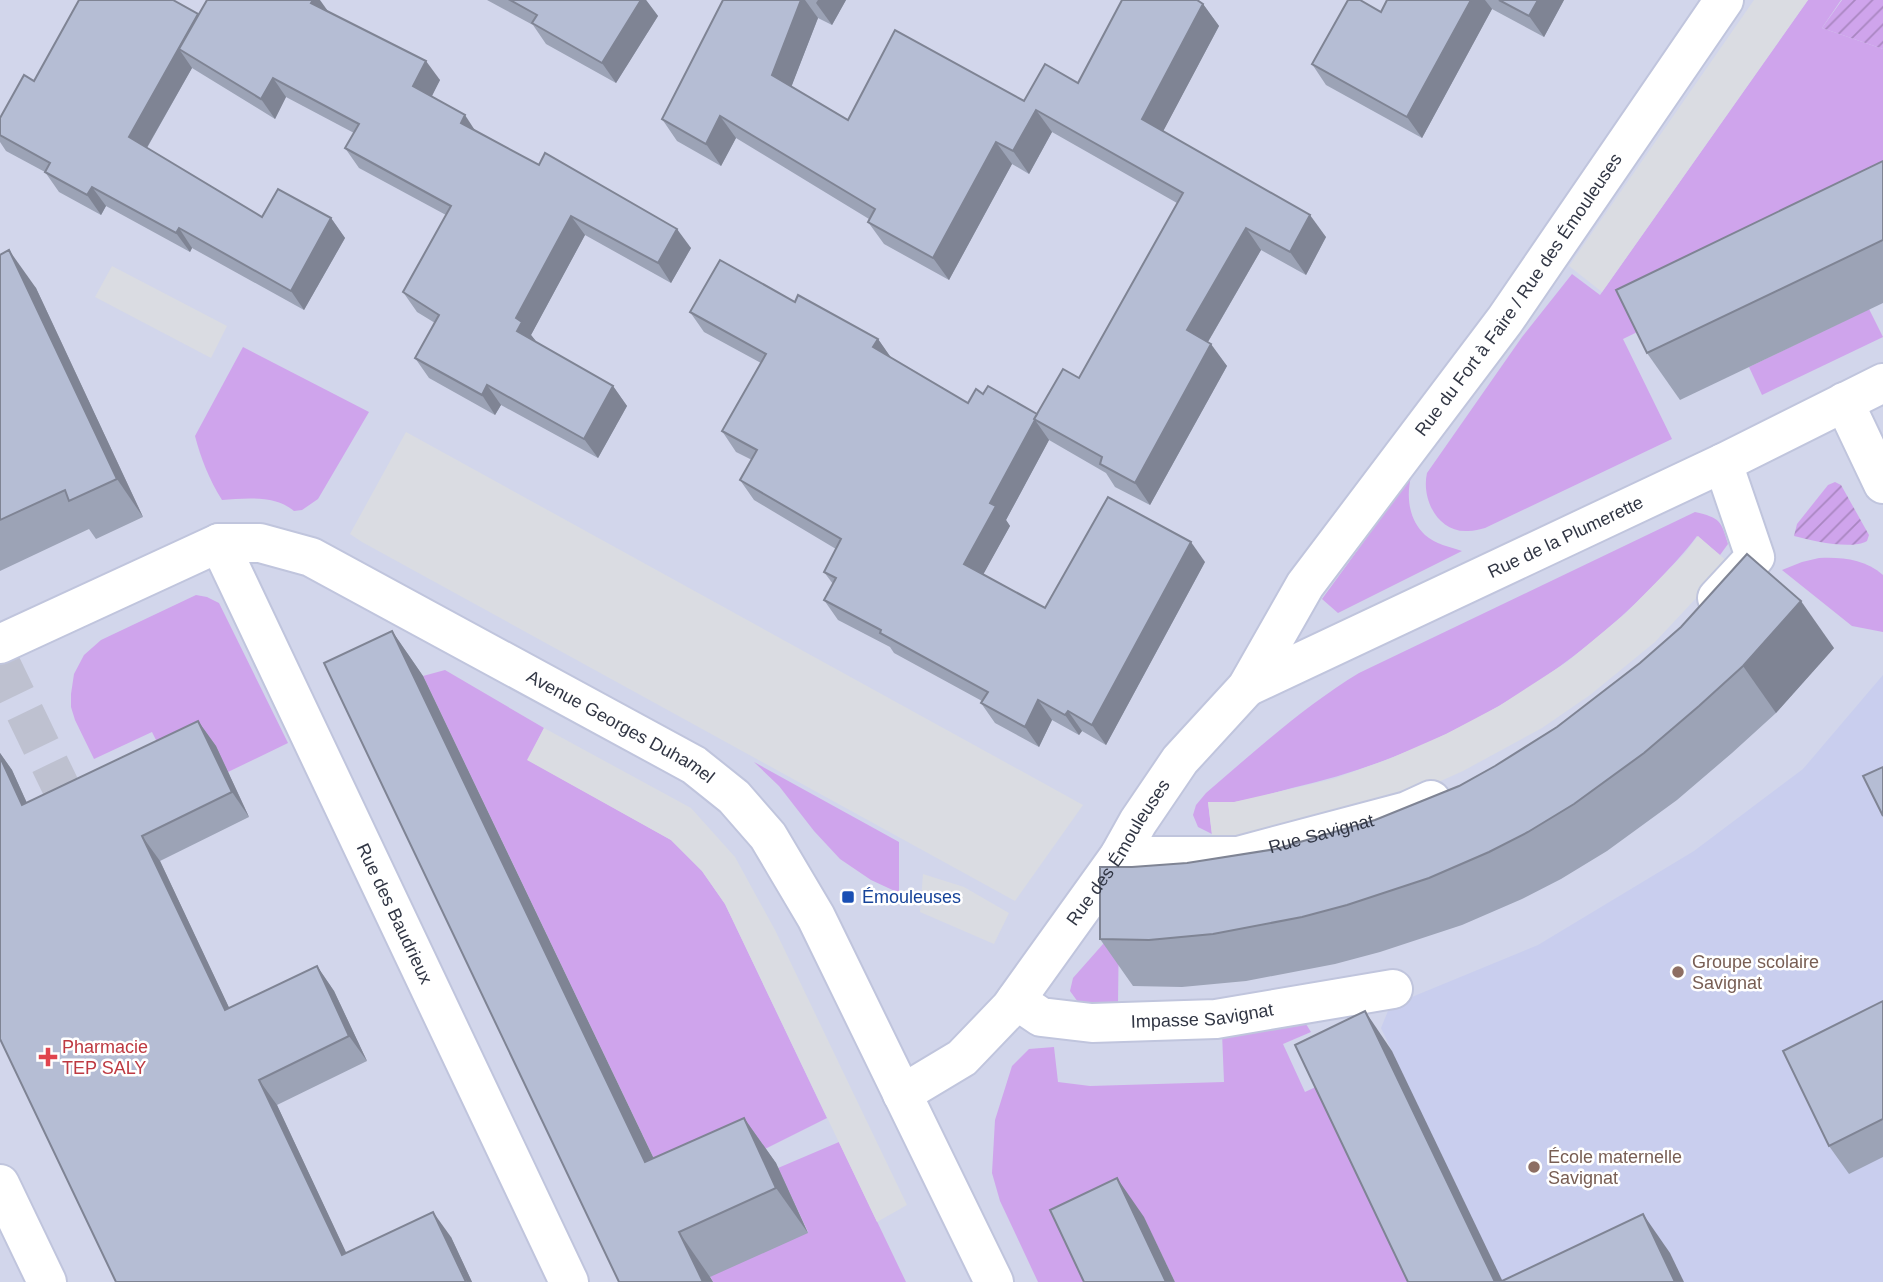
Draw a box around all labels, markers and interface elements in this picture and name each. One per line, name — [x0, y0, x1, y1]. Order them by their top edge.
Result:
street label: Rue du Fort à Faire / Rue des Émouleuses — [1411, 150, 1626, 440]
street label: Rue de la Plumerette — [1485, 492, 1646, 582]
street label: Avenue Georges Duhamel — [523, 666, 718, 787]
street label: Rue des Émouleuses — [1063, 776, 1174, 929]
street label: Rue Savignat — [1266, 810, 1376, 857]
street label: Rue des Baudrieux — [353, 840, 436, 987]
place label: Émouleuses — [862, 887, 961, 907]
marker: Émouleuses — [840, 889, 856, 905]
place label: Groupe scolaire Savignat — [1692, 952, 1819, 993]
marker: Groupe scolaire Savignat — [1670, 964, 1686, 980]
street label: Impasse Savignat — [1130, 999, 1275, 1032]
place label: Pharmacie TEP SALY — [62, 1037, 148, 1078]
marker: Pharmacie TEP SALY — [40, 1049, 56, 1065]
place label: École maternelle Savignat — [1548, 1147, 1682, 1188]
marker: École maternelle Savignat — [1526, 1159, 1542, 1175]

